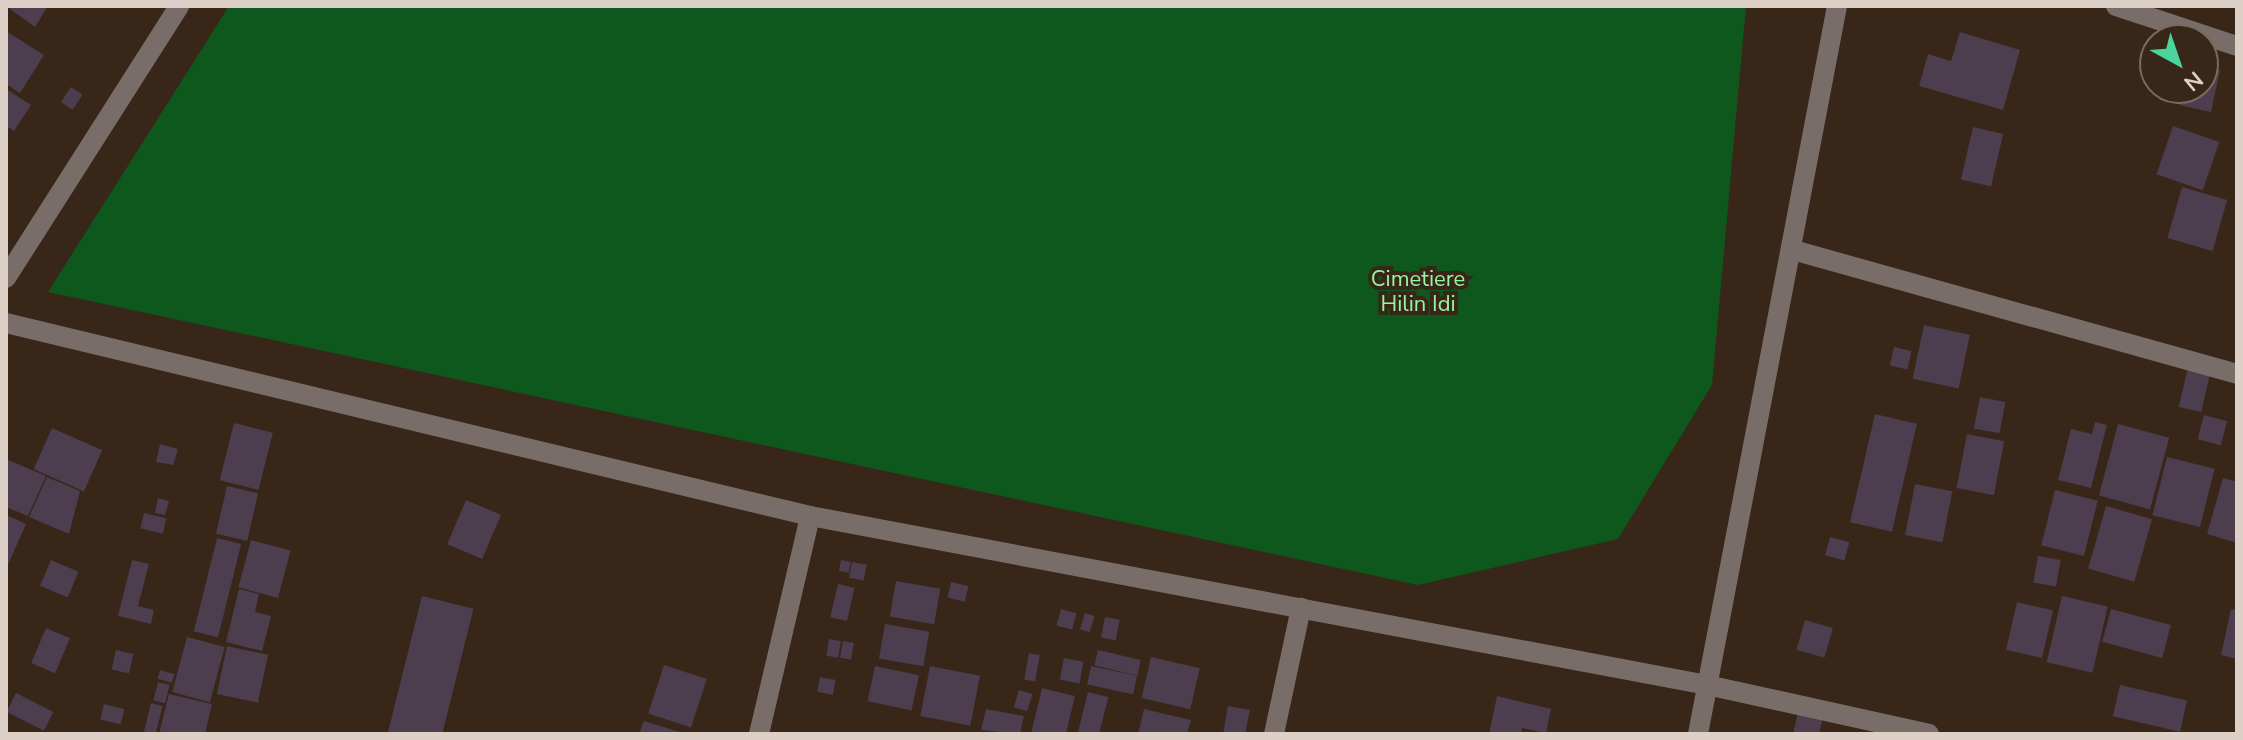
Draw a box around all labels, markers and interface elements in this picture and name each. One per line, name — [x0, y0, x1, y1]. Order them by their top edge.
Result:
north arrow — [2139, 24, 2219, 104]
text: N — [2177, 64, 2209, 98]
park label: Cimetiere Hilin Idi — [1371, 266, 1465, 318]

